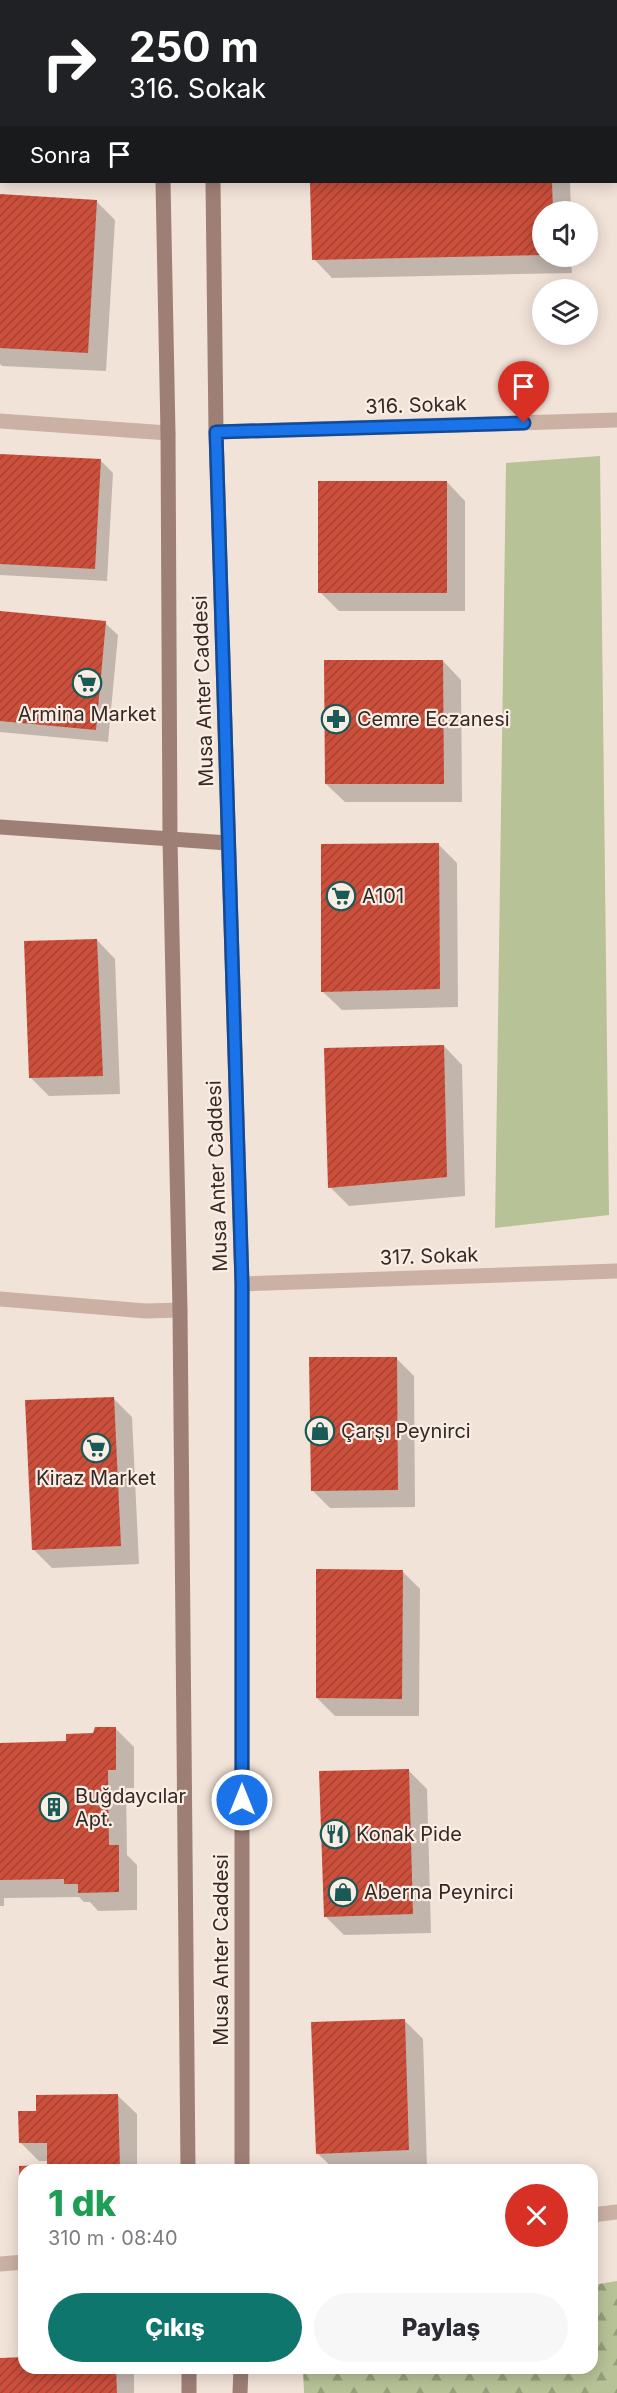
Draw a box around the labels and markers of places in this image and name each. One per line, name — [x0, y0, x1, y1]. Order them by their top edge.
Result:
pin — [498, 361, 549, 423]
supermarket icon: Armina Market — [71, 667, 103, 699]
place label: Armina Market — [18, 702, 157, 726]
pharmacy icon: Cemre Eczanesi — [320, 703, 352, 735]
place label: Cemre Eczanesi — [357, 707, 510, 731]
supermarket icon: A101 — [325, 880, 357, 912]
place label: A101 — [362, 884, 404, 908]
shop icon: Çarşı Peynirci — [304, 1415, 336, 1447]
place label: Çarşı Peynirci — [341, 1419, 471, 1443]
supermarket icon: Kiraz Market — [80, 1432, 112, 1464]
place label: Kiraz Market — [36, 1466, 156, 1490]
place label: Buğdaycılar Apt. — [75, 1784, 187, 1831]
building icon: Buğdaycılar Apt. — [38, 1791, 70, 1823]
restaurant icon: Konak Pide — [319, 1818, 351, 1850]
place label: Konak Pide — [356, 1822, 462, 1846]
shop icon: Aberna Peynirci — [327, 1876, 359, 1908]
place label: Aberna Peynirci — [364, 1880, 514, 1904]

